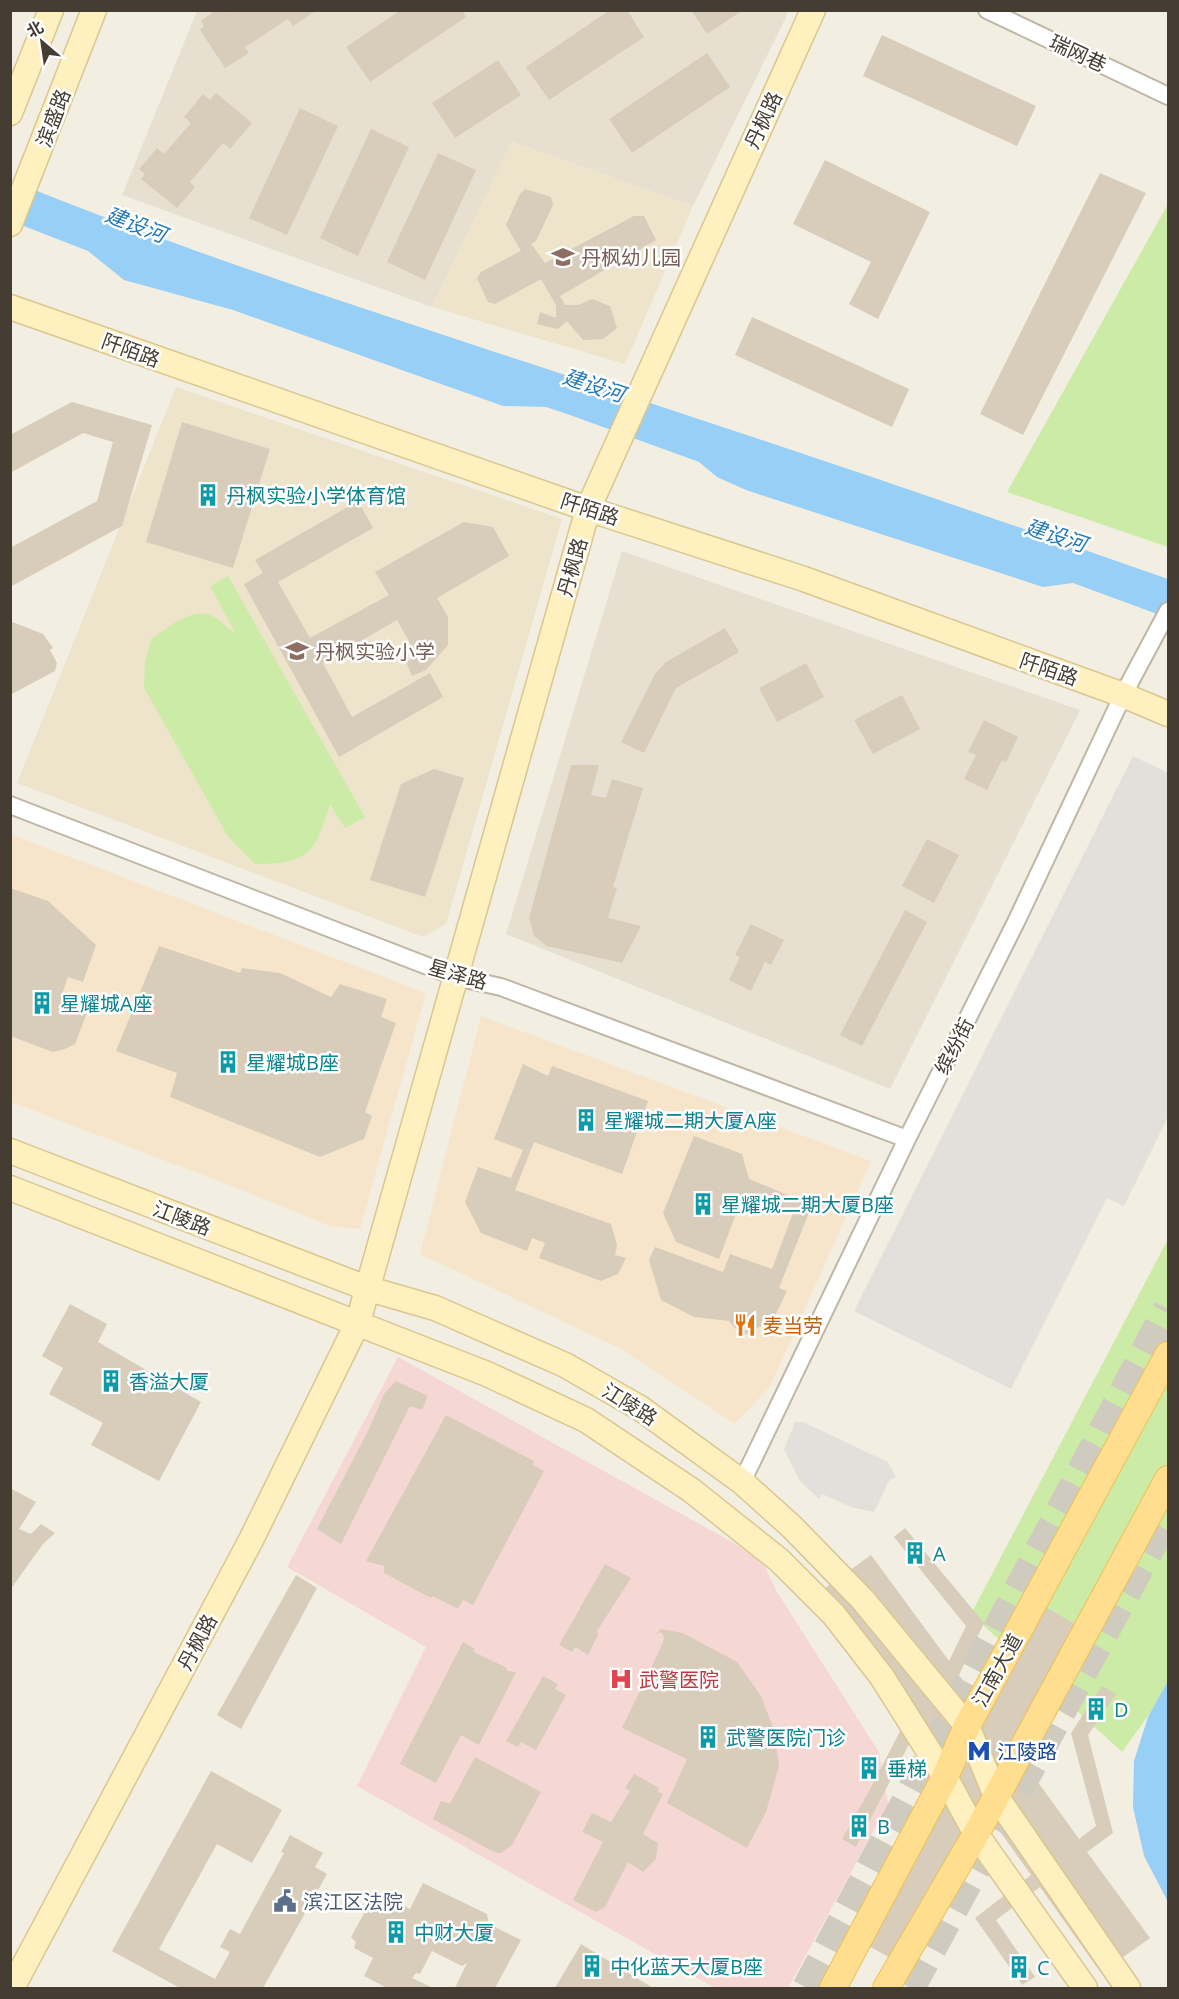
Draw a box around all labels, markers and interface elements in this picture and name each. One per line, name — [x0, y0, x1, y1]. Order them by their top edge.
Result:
north arrow — [12, 12, 72, 72]
text: 北 — [22, 15, 47, 42]
street label: 瑞网巷 — [1045, 28, 1111, 78]
street label: 滨盛路 — [30, 85, 76, 151]
street label: 丹枫路 — [738, 87, 788, 153]
water label: 建设河 — [102, 200, 174, 250]
school or university icon: 丹枫幼儿园 — [550, 244, 576, 270]
place label: 丹枫幼儿园 — [581, 244, 681, 271]
street label: 阡陌路 — [98, 327, 164, 373]
water label: 建设河 — [560, 362, 632, 409]
building icon: 丹枫实验小学体育馆 — [195, 482, 221, 508]
place label: 丹枫实验小学体育馆 — [226, 482, 406, 509]
street label: 阡陌路 — [557, 487, 623, 531]
water label: 建设河 — [1022, 512, 1094, 559]
street label: 丹枫路 — [551, 534, 593, 600]
school or university icon: 丹枫实验小学 — [284, 638, 310, 664]
place label: 丹枫实验小学 — [315, 638, 435, 665]
street label: 阡陌路 — [1016, 646, 1082, 692]
street label: 星泽路 — [425, 953, 491, 995]
building icon: 星耀城A座 — [29, 990, 55, 1016]
place label: 星耀城A座 — [60, 990, 153, 1017]
street label: 缤纷街 — [928, 1013, 980, 1079]
building icon: 星耀城B座 — [215, 1049, 241, 1075]
place label: 星耀城B座 — [246, 1049, 339, 1076]
building icon: 星耀城二期大厦A座 — [573, 1107, 599, 1133]
place label: 星耀城二期大厦A座 — [604, 1107, 777, 1134]
building icon: 星耀城二期大厦B座 — [690, 1191, 716, 1217]
place label: 星耀城二期大厦B座 — [721, 1191, 894, 1218]
street label: 江陵路 — [149, 1195, 215, 1241]
restaurant icon: 麦当劳 — [732, 1312, 758, 1338]
place label: 麦当劳 — [763, 1312, 823, 1339]
building icon: 香溢大厦 — [98, 1368, 124, 1394]
place label: 香溢大厦 — [129, 1368, 209, 1395]
street label: 江陵路 — [597, 1377, 663, 1431]
building icon: A — [902, 1540, 928, 1566]
place label: A — [933, 1540, 946, 1567]
street label: 丹枫路 — [171, 1609, 223, 1675]
street label: 江南大道 — [966, 1628, 1028, 1712]
hospital icon: 武警医院 — [608, 1666, 634, 1692]
place label: 武警医院 — [639, 1666, 719, 1693]
building icon: D — [1083, 1696, 1109, 1722]
place label: D — [1114, 1696, 1129, 1723]
building icon: 武警医院门诊 — [695, 1724, 721, 1750]
place label: 武警医院门诊 — [726, 1724, 846, 1751]
metro station icon: 江陵路 — [966, 1738, 992, 1764]
place label: 江陵路 — [997, 1738, 1057, 1765]
building icon: 垂梯 — [856, 1755, 882, 1781]
place label: 垂梯 — [887, 1755, 927, 1782]
building icon: B — [846, 1813, 872, 1839]
place label: B — [877, 1813, 890, 1840]
public building icon: 滨江区法院 — [272, 1888, 298, 1914]
place label: 滨江区法院 — [303, 1888, 403, 1915]
building icon: 中财大厦 — [383, 1919, 409, 1945]
place label: 中财大厦 — [414, 1919, 494, 1946]
building icon: 中化蓝天大厦B座 — [579, 1953, 605, 1979]
place label: 中化蓝天大厦B座 — [610, 1953, 763, 1980]
building icon: C — [1006, 1954, 1032, 1980]
place label: C — [1037, 1954, 1050, 1981]

